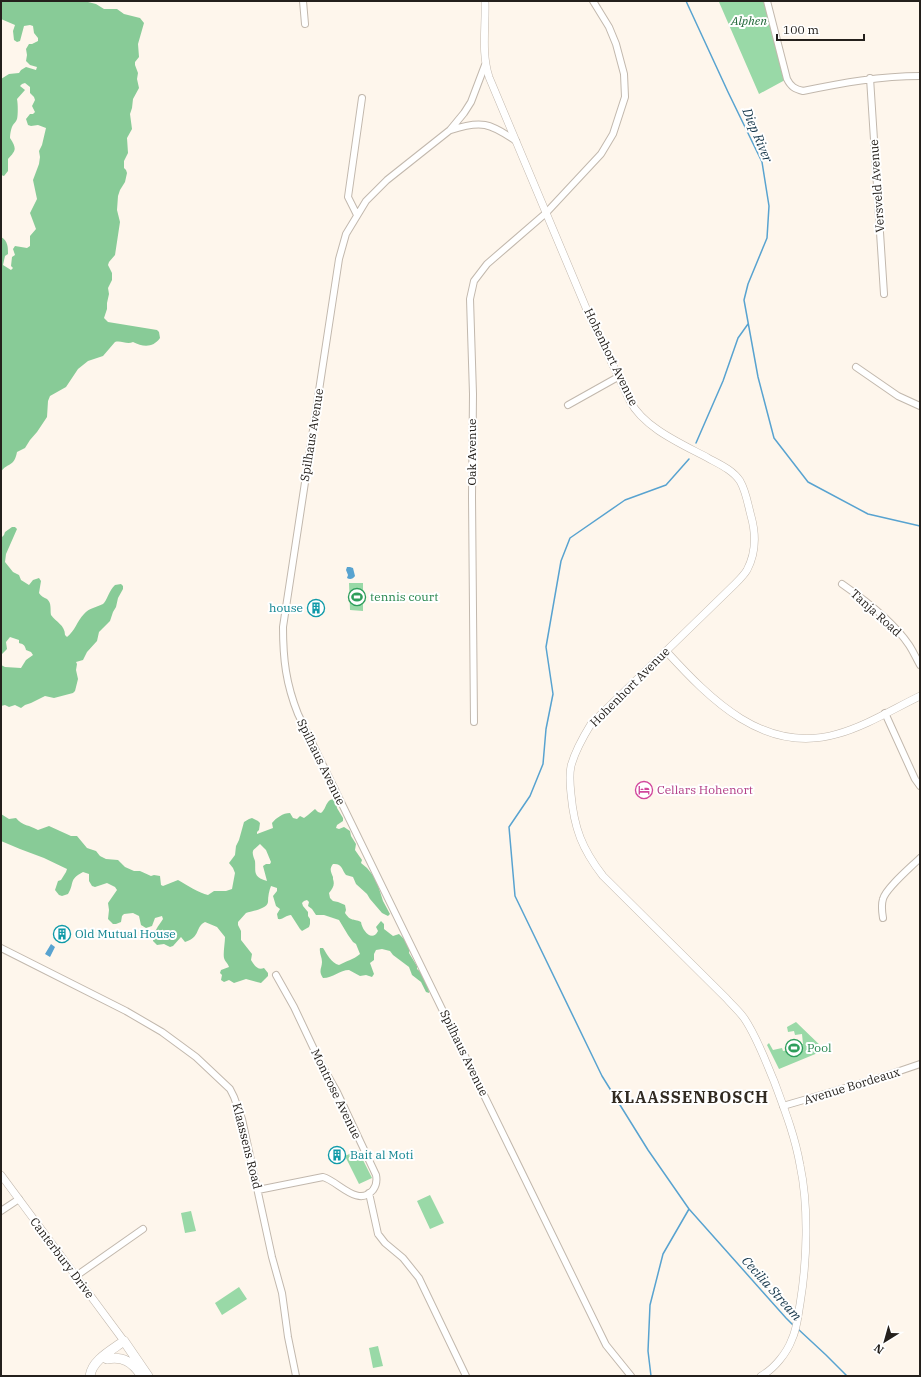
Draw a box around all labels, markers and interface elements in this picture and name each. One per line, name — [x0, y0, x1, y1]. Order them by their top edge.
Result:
park label: Alphen — [730, 13, 767, 28]
scale bar — [777, 16, 864, 42]
text: 100 m — [783, 22, 819, 37]
water label: Diep River — [738, 105, 777, 165]
street label: Versveld Avenue — [866, 139, 887, 233]
street label: Hohenhort Avenue — [581, 306, 642, 408]
street label: Spilhaus Avenue — [297, 387, 326, 483]
street label: Oak Avenue — [464, 418, 479, 486]
street label: Tanja Road — [848, 586, 905, 639]
sports icon: tennis court — [347, 587, 367, 607]
place label: tennis court — [370, 589, 438, 604]
building icon: house — [306, 598, 326, 618]
place label: house — [269, 600, 303, 615]
street label: Hohenhort Avenue — [587, 644, 673, 730]
street label: Spilhaus Avenue — [294, 716, 349, 807]
hotel icon: Cellars Hohenort — [634, 780, 654, 800]
place label: Cellars Hohenort — [657, 782, 753, 797]
building icon: Old Mutual House — [52, 924, 72, 944]
place label: Old Mutual House — [75, 926, 176, 941]
street label: Spilhaus Avenue — [437, 1007, 492, 1098]
sports icon: Pool — [784, 1038, 804, 1058]
place label: Pool — [807, 1040, 832, 1055]
street label: Montrose Avenue — [308, 1046, 365, 1141]
street label: Avenue Bordeaux — [802, 1064, 902, 1107]
district label: KLAASSENBOSCH — [611, 1087, 769, 1107]
street label: Klaassens Road — [230, 1101, 265, 1190]
building icon: Bait al Moti — [327, 1145, 347, 1165]
place label: Bait al Moti — [350, 1147, 414, 1162]
street label: Canterbury Drive — [27, 1214, 98, 1301]
water label: Cecilia Stream — [738, 1252, 805, 1324]
north arrow — [865, 1321, 905, 1361]
text: N — [871, 1341, 887, 1357]

